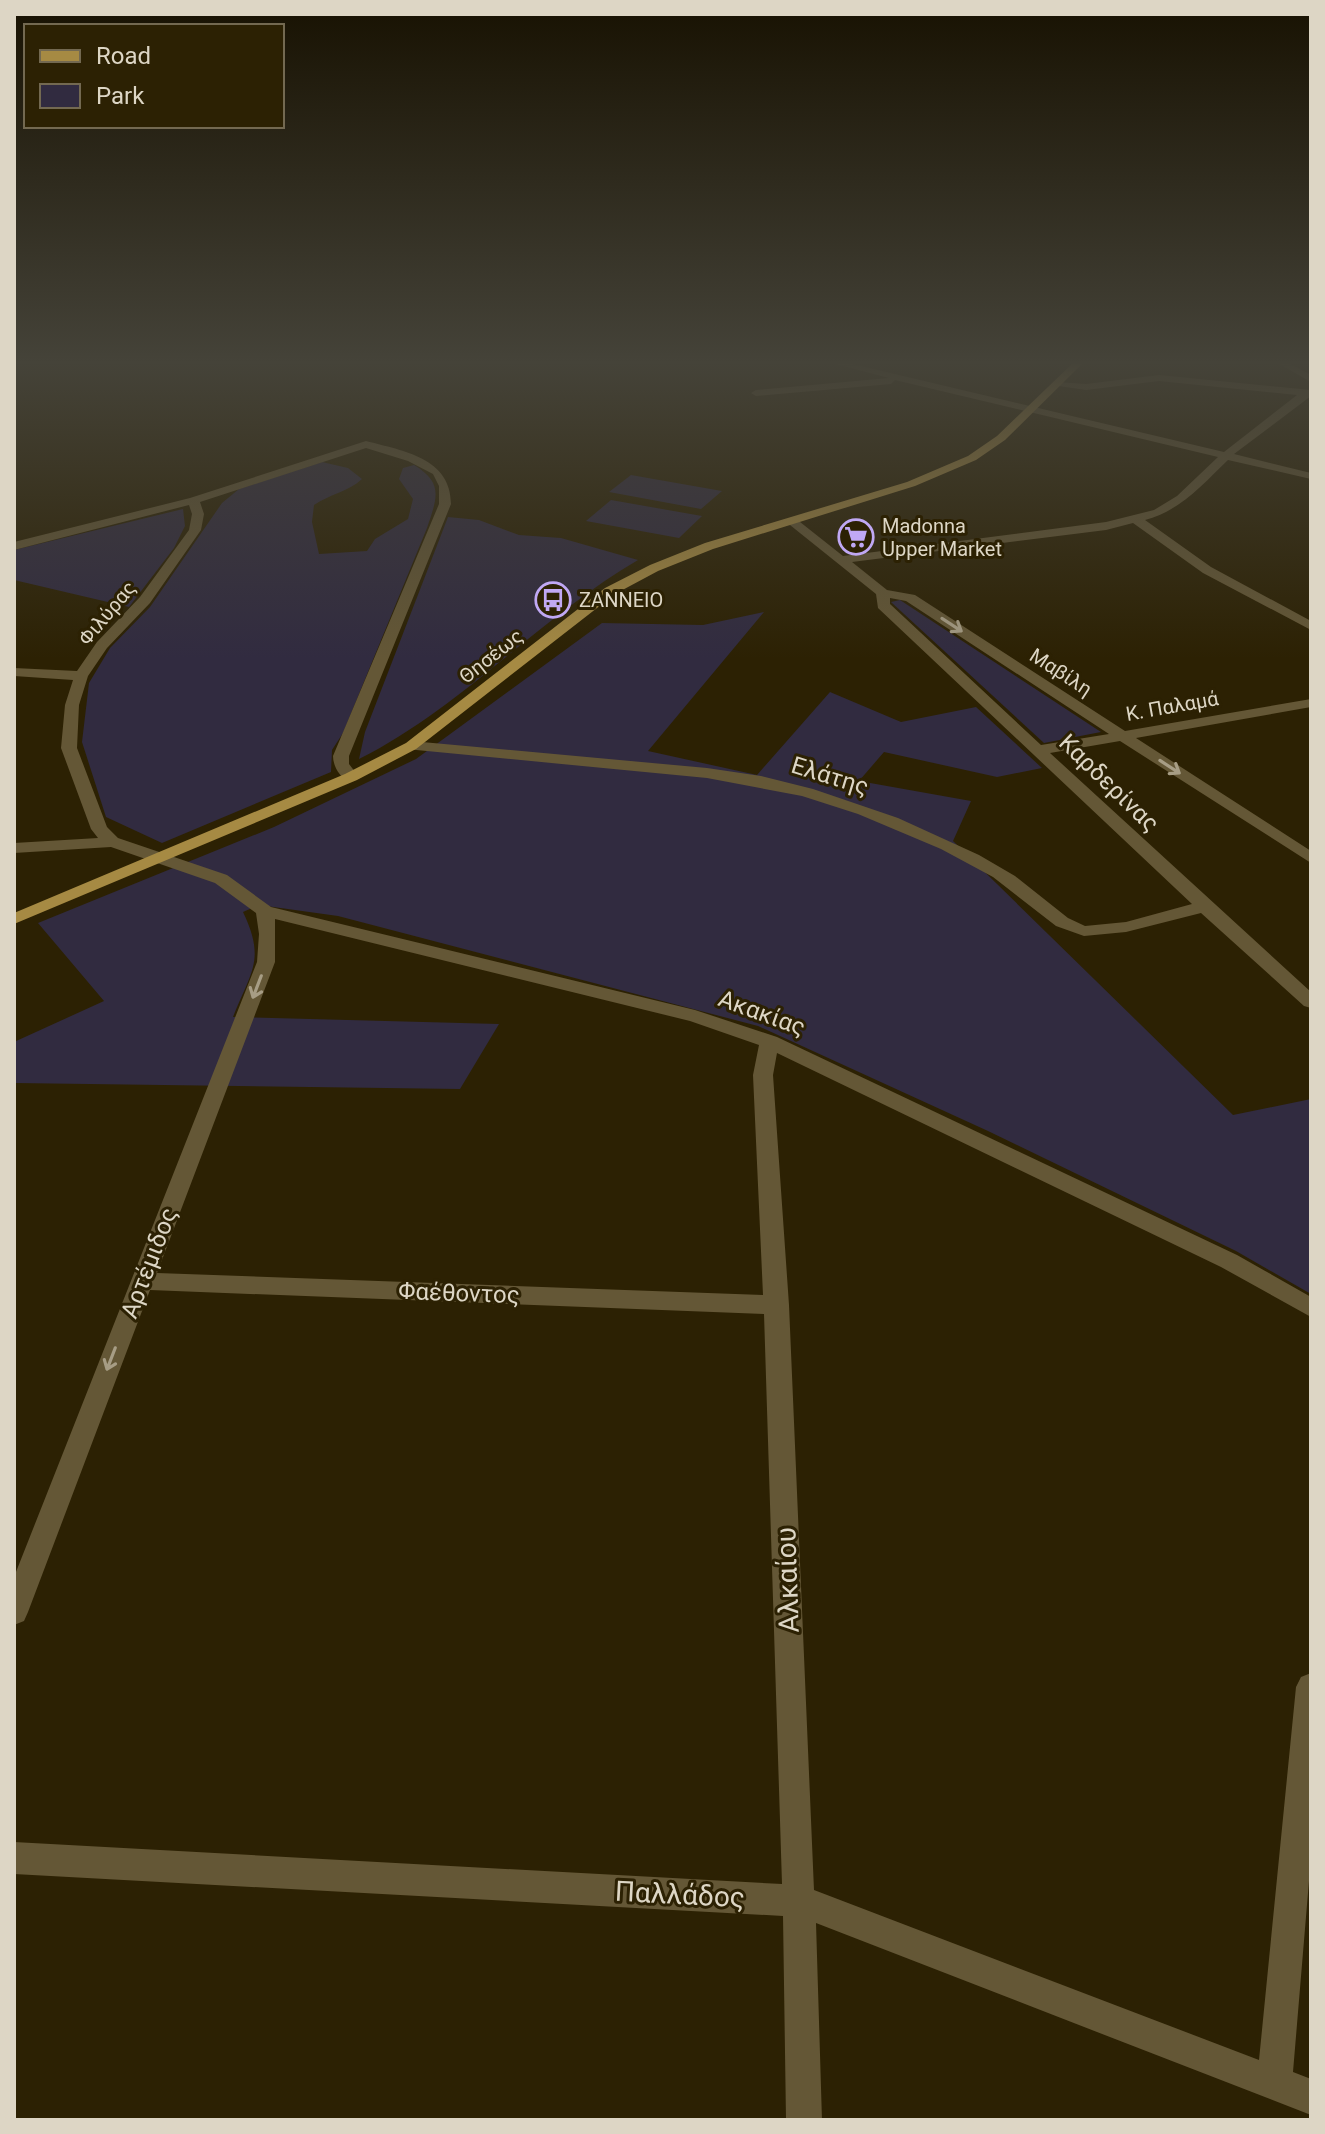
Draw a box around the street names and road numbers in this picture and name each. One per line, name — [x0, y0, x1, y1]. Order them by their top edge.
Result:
street label: Φιλύρας — [73, 576, 141, 650]
street label: Θησέως — [454, 624, 528, 688]
street label: Μαβίλη — [1025, 643, 1097, 701]
street label: Κ. Παλαμά — [1124, 686, 1221, 726]
street label: Καρδερίνας — [1053, 729, 1165, 837]
street label: Ελάτης — [788, 751, 872, 801]
street label: Ακακίας — [715, 984, 809, 1042]
street label: Αρτέμιδος — [115, 1204, 183, 1322]
street label: Φαέθοντος — [398, 1277, 520, 1309]
street label: Αλκαίου — [769, 1527, 806, 1633]
street label: Παλλάδος — [614, 1875, 746, 1914]

